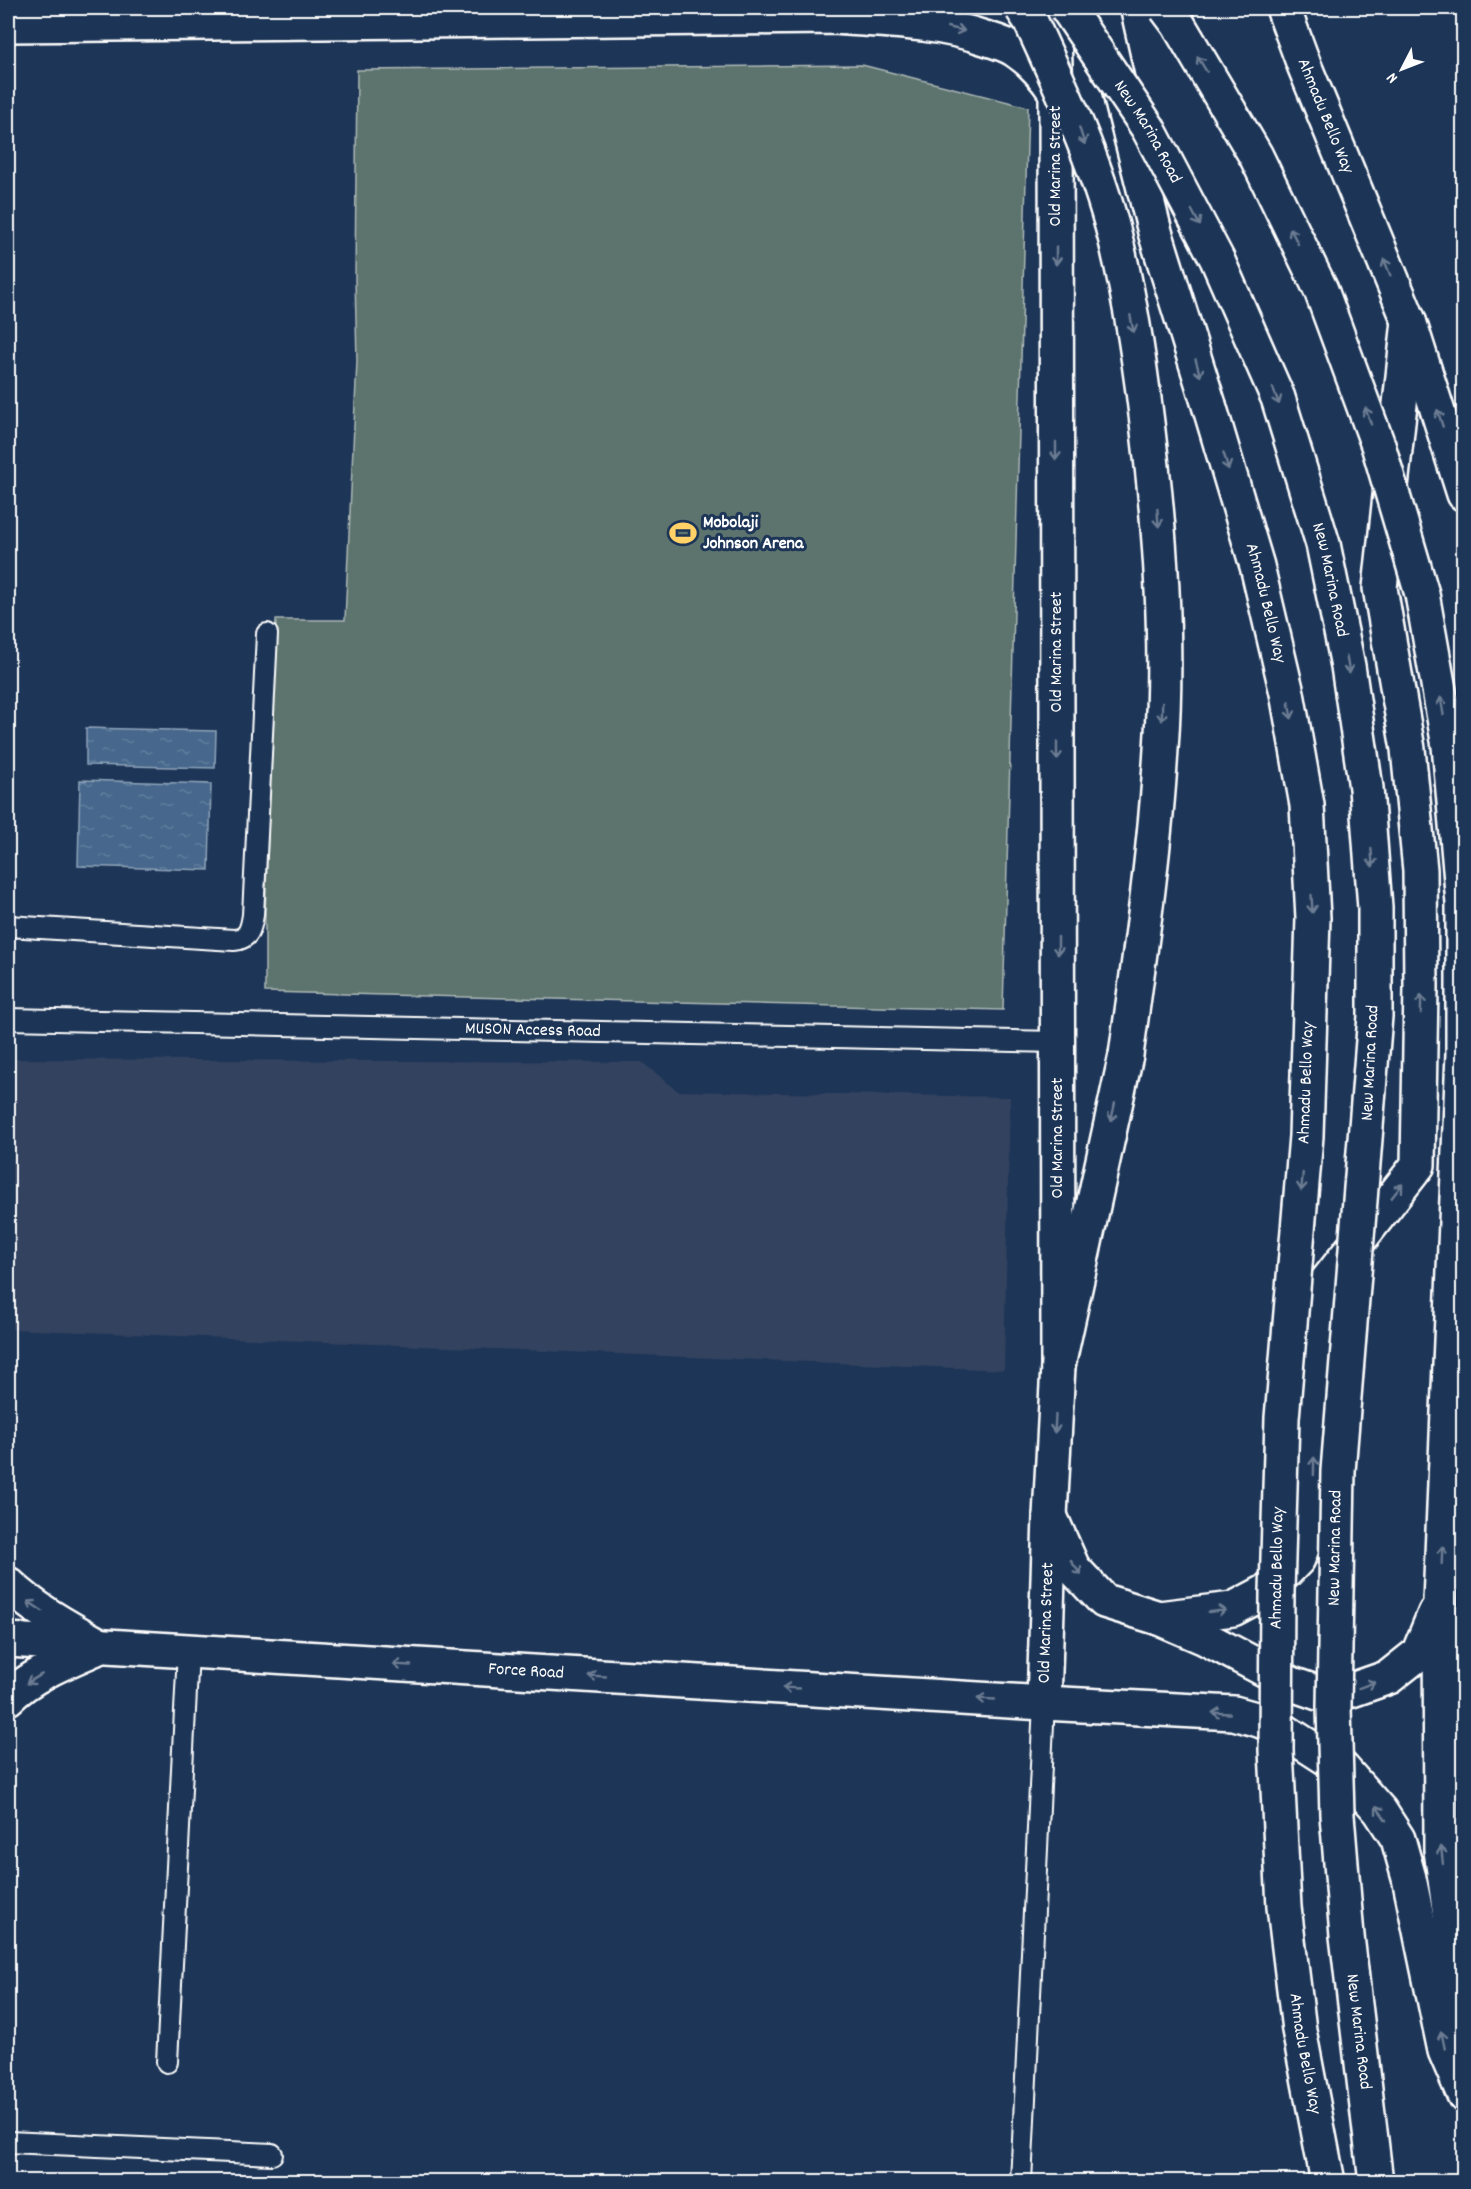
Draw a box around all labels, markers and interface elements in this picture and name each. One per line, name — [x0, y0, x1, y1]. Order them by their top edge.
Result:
one-way arrow — [946, 24, 965, 36]
north arrow — [1372, 39, 1432, 99]
street label: Ahmadu Bello Way — [1290, 55, 1360, 178]
one-way arrow — [1195, 56, 1207, 73]
text: N — [1381, 67, 1404, 88]
street label: New Marina Road — [1107, 76, 1188, 188]
street label: Old Marina Street — [1044, 105, 1069, 226]
one-way arrow — [1077, 126, 1088, 145]
one-way arrow — [1190, 209, 1202, 227]
one-way arrow — [1288, 227, 1300, 245]
one-way arrow — [1050, 246, 1062, 266]
one-way arrow — [1381, 258, 1392, 277]
one-way arrow — [1127, 314, 1138, 334]
one-way arrow — [1193, 358, 1204, 377]
one-way arrow — [1272, 386, 1283, 404]
one-way arrow — [1361, 407, 1372, 426]
one-way arrow — [1434, 409, 1445, 428]
one-way arrow — [1051, 441, 1062, 461]
one-way arrow — [1221, 451, 1232, 470]
one-way arrow — [1152, 507, 1163, 527]
place label: Mobolaji Johnson Arena — [703, 511, 804, 557]
sports icon: Mobolaji Johnson Arena — [668, 518, 698, 548]
street label: New Marina Road — [1305, 520, 1354, 639]
street label: Ahmadu Bello Way — [1238, 540, 1292, 666]
street label: Old Marina Street — [1045, 591, 1070, 712]
one-way arrow — [1343, 655, 1354, 674]
one-way arrow — [1436, 697, 1447, 717]
one-way arrow — [1285, 700, 1296, 720]
one-way arrow — [1157, 702, 1168, 722]
one-way arrow — [1051, 741, 1063, 761]
one-way arrow — [1366, 848, 1377, 868]
one-way arrow — [1307, 893, 1318, 913]
one-way arrow — [1052, 936, 1064, 956]
one-way arrow — [1415, 994, 1427, 1014]
street label: New Marina Road — [1355, 1004, 1387, 1122]
street label: MUSON Access Road — [465, 1017, 601, 1044]
street label: Ahmadu Bello Way — [1292, 1021, 1322, 1145]
street label: Old Marina Street — [1046, 1077, 1071, 1198]
one-way arrow — [1107, 1102, 1119, 1121]
one-way arrow — [1296, 1172, 1307, 1192]
one-way arrow — [1391, 1184, 1404, 1200]
one-way arrow — [1049, 1414, 1060, 1434]
one-way arrow — [1308, 1456, 1319, 1476]
street label: New Marina Road — [1322, 1490, 1350, 1606]
street label: Ahmadu Bello Way — [1264, 1506, 1292, 1629]
one-way arrow — [1436, 1545, 1447, 1565]
one-way arrow — [1070, 1560, 1082, 1576]
street label: Old Marina Street — [1032, 1562, 1061, 1684]
one-way arrow — [27, 1600, 44, 1612]
one-way arrow — [1207, 1605, 1227, 1616]
street label: Force Road — [487, 1657, 565, 1686]
one-way arrow — [393, 1659, 412, 1670]
one-way arrow — [587, 1671, 607, 1682]
one-way arrow — [26, 1673, 43, 1685]
one-way arrow — [1357, 1678, 1376, 1689]
one-way arrow — [782, 1682, 802, 1693]
one-way arrow — [976, 1694, 996, 1705]
one-way arrow — [1211, 1707, 1231, 1718]
one-way arrow — [1375, 1806, 1387, 1822]
one-way arrow — [1436, 1845, 1447, 1865]
street label: New Marina Road — [1339, 1973, 1378, 2091]
street label: Ahmadu Bello Way — [1282, 1992, 1327, 2117]
one-way arrow — [1437, 2031, 1448, 2050]

